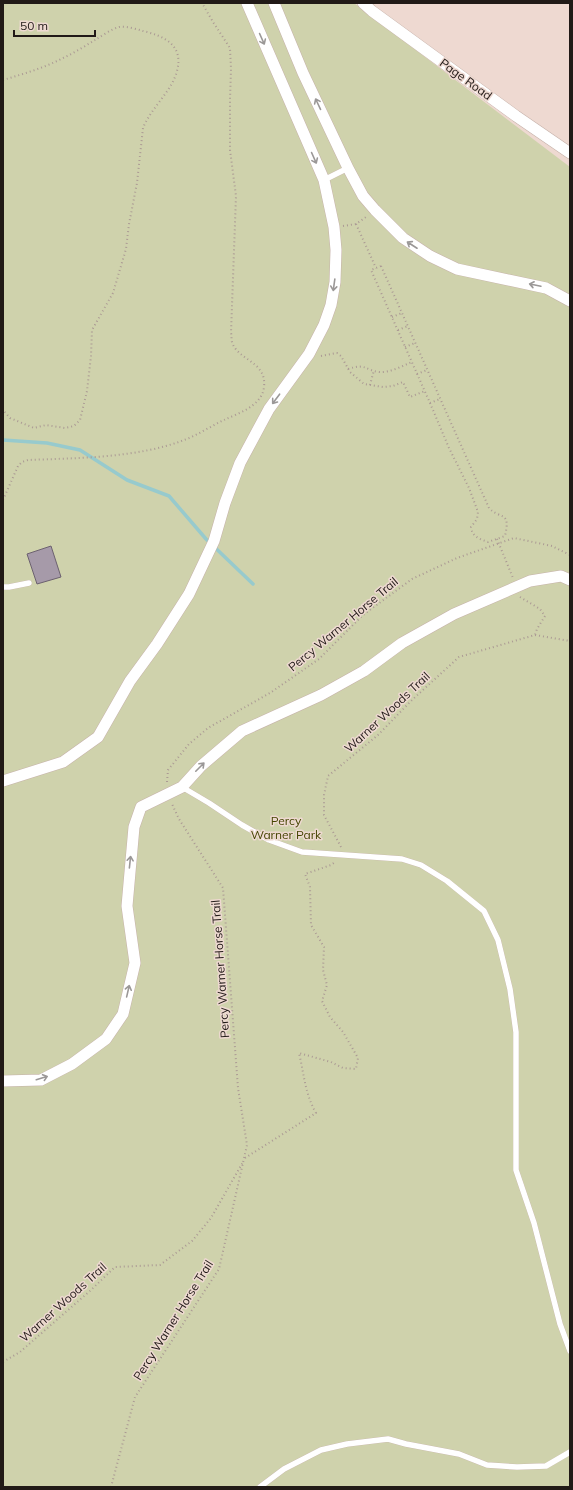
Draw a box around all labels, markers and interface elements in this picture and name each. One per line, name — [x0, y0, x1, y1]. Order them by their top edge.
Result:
scale bar — [14, 12, 95, 38]
text: 50 m — [20, 18, 48, 33]
one-way arrow — [259, 32, 266, 44]
street label: Page Road — [437, 55, 495, 103]
one-way arrow — [314, 98, 321, 110]
one-way arrow — [311, 151, 318, 163]
one-way arrow — [407, 240, 418, 249]
one-way arrow — [330, 278, 338, 291]
one-way arrow — [528, 281, 541, 289]
one-way arrow — [272, 393, 280, 404]
street label: Percy Warner Horse Trail — [285, 574, 401, 674]
street label: Warner Woods Trail — [341, 669, 433, 755]
one-way arrow — [195, 762, 205, 772]
park label: Percy Warner Park — [251, 813, 322, 842]
one-way arrow — [126, 856, 134, 869]
street label: Percy Warner Horse Trail — [208, 899, 232, 1039]
one-way arrow — [125, 985, 133, 998]
one-way arrow — [35, 1074, 48, 1081]
street label: Percy Warner Horse Trail — [130, 1257, 216, 1383]
street label: Warner Woods Trail — [17, 1259, 109, 1345]

